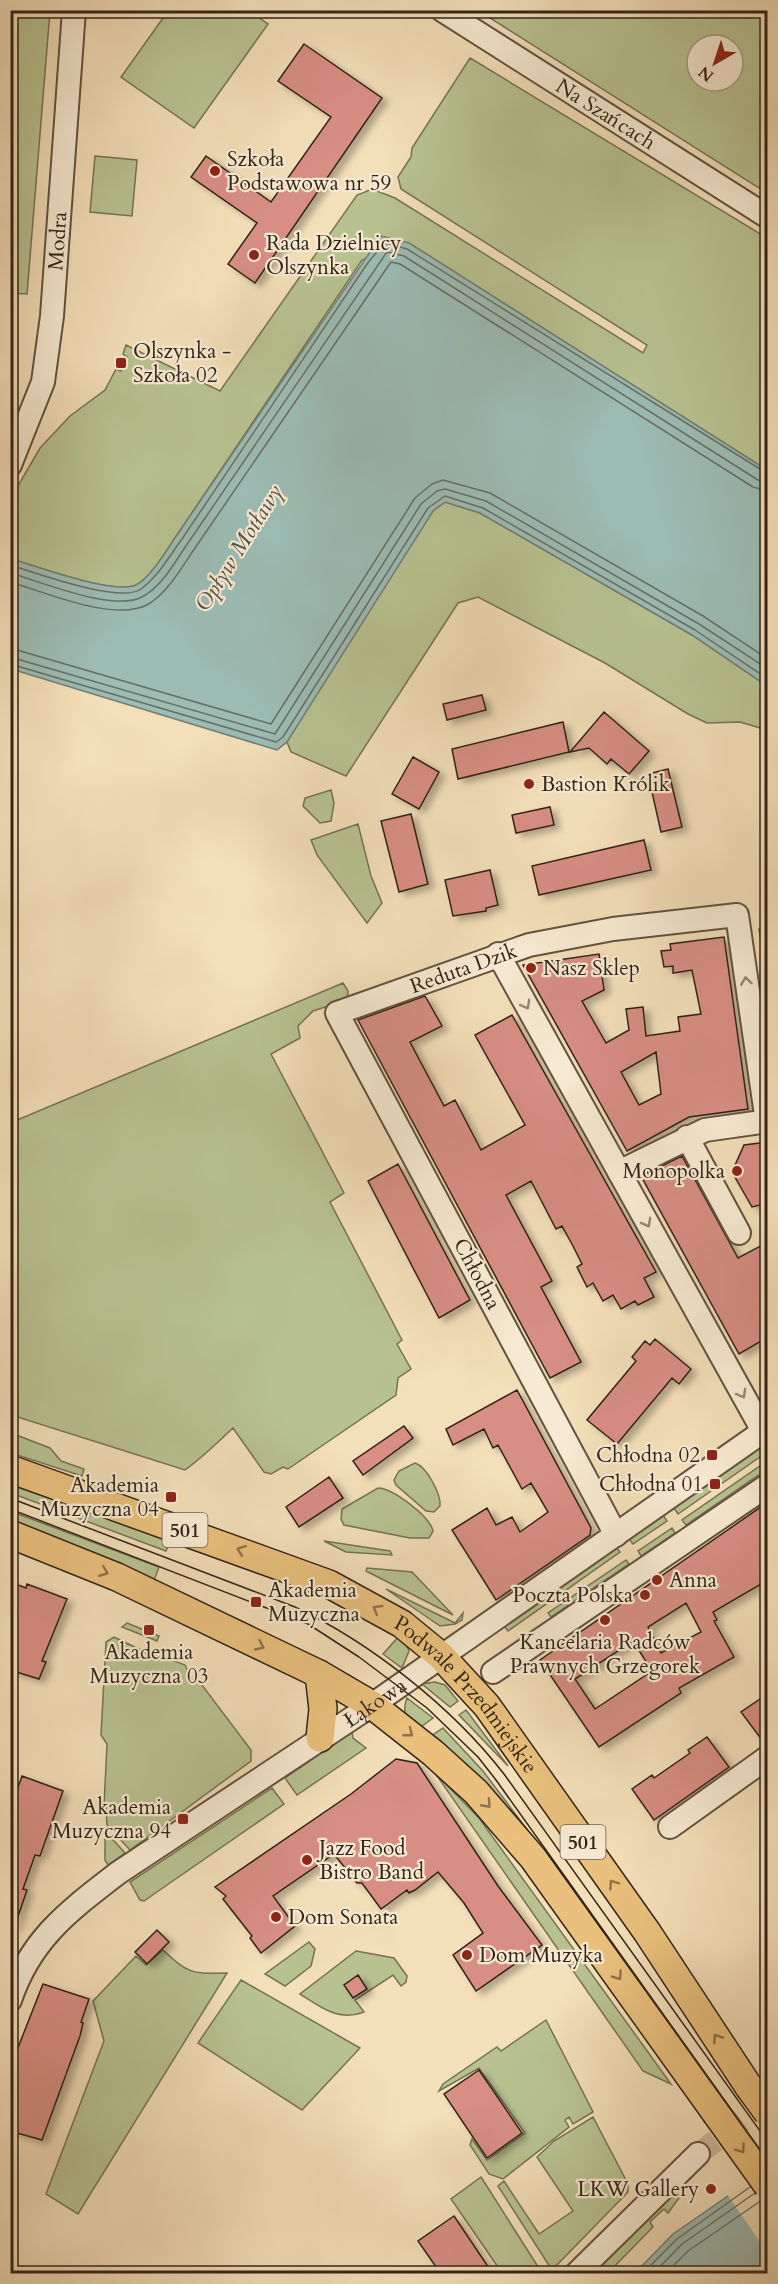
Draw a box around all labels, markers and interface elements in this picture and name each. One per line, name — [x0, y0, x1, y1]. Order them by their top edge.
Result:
north arrow — [685, 33, 745, 93]
text: N — [694, 61, 719, 87]
street label: Na Szańcach — [550, 71, 662, 157]
place label: Szkoła Podstawowa nr 59 — [227, 145, 391, 198]
marker: Szkoła Podstawowa nr 59 — [208, 164, 222, 178]
street label: Modra — [41, 211, 74, 272]
place label: Rada Dzielnicy Olszynka — [266, 229, 401, 282]
marker: Rada Dzielnicy Olszynka — [247, 248, 261, 262]
place label: Olszynka - Szkoła 02 — [133, 337, 231, 390]
marker: Olszynka - Szkoła 02 — [114, 356, 128, 370]
water label: Opływ Motławy — [188, 479, 290, 617]
place label: Bastion Królik — [541, 770, 671, 799]
marker: Bastion Królik — [522, 777, 536, 791]
street label: Reduta Dzik — [406, 936, 522, 1001]
place label: Nasz Sklep — [543, 954, 640, 983]
marker: Nasz Sklep — [524, 961, 538, 975]
one-way arrow — [741, 976, 753, 985]
one-way arrow — [519, 999, 530, 1009]
place label: Monopolka — [622, 1157, 725, 1186]
marker: Monopolka — [730, 1164, 744, 1178]
one-way arrow — [640, 1217, 652, 1228]
street label: Chłodna — [446, 1233, 508, 1315]
one-way arrow — [735, 1388, 746, 1398]
place label: Chłodna 02 — [596, 1441, 700, 1470]
marker: Chłodna 02 — [705, 1448, 719, 1462]
place label: Chłodna 01 — [599, 1470, 703, 1499]
place label: Akademia Muzyczna 04 — [40, 1471, 159, 1524]
marker: Chłodna 01 — [708, 1477, 722, 1491]
marker: Akademia Muzyczna 04 — [164, 1490, 178, 1504]
road number: 501 — [162, 1513, 207, 1547]
one-way arrow — [236, 1545, 246, 1558]
one-way arrow — [97, 1565, 108, 1577]
place label: Anna — [669, 1566, 717, 1595]
marker: Anna — [650, 1573, 664, 1587]
place label: Akademia Muzyczna — [268, 1576, 360, 1629]
place label: Poczta Polska — [512, 1581, 633, 1610]
marker: Poczta Polska — [638, 1588, 652, 1602]
marker: Akademia Muzyczna — [249, 1595, 263, 1609]
one-way arrow — [373, 1605, 383, 1617]
street label: Podwale Przedmiejskie — [389, 1608, 545, 1779]
marker: Kancelaria Radców Prawnych Grzegorek — [598, 1613, 612, 1627]
marker: Akademia Muzyczna 03 — [142, 1623, 156, 1637]
place label: Kancelaria Radców Prawnych Grzegorek — [510, 1628, 701, 1681]
place label: Akademia Muzyczna 03 — [90, 1638, 208, 1691]
one-way arrow — [254, 1638, 265, 1650]
street label: Łąkowa — [338, 1671, 412, 1734]
one-way arrow — [402, 1726, 413, 1737]
place label: Akademia Muzyczna 94 — [52, 1793, 171, 1846]
one-way arrow — [480, 1797, 491, 1808]
marker: Akademia Muzyczna 94 — [176, 1812, 190, 1826]
road number: 501 — [560, 1825, 606, 1859]
place label: Jazz Food Bistro Band — [316, 1834, 424, 1887]
marker: Jazz Food Bistro Band — [300, 1853, 314, 1867]
one-way arrow — [609, 1879, 620, 1890]
place label: Dom Sonata — [288, 1903, 398, 1932]
marker: Dom Sonata — [269, 1910, 283, 1924]
place label: Dom Muzyka — [479, 1941, 603, 1970]
marker: Dom Muzyka — [460, 1948, 474, 1962]
one-way arrow — [611, 1969, 622, 1980]
one-way arrow — [713, 2034, 724, 2045]
one-way arrow — [734, 2142, 745, 2153]
place label: LKW Gallery — [577, 2175, 699, 2204]
marker: LKW Gallery — [704, 2182, 718, 2196]

